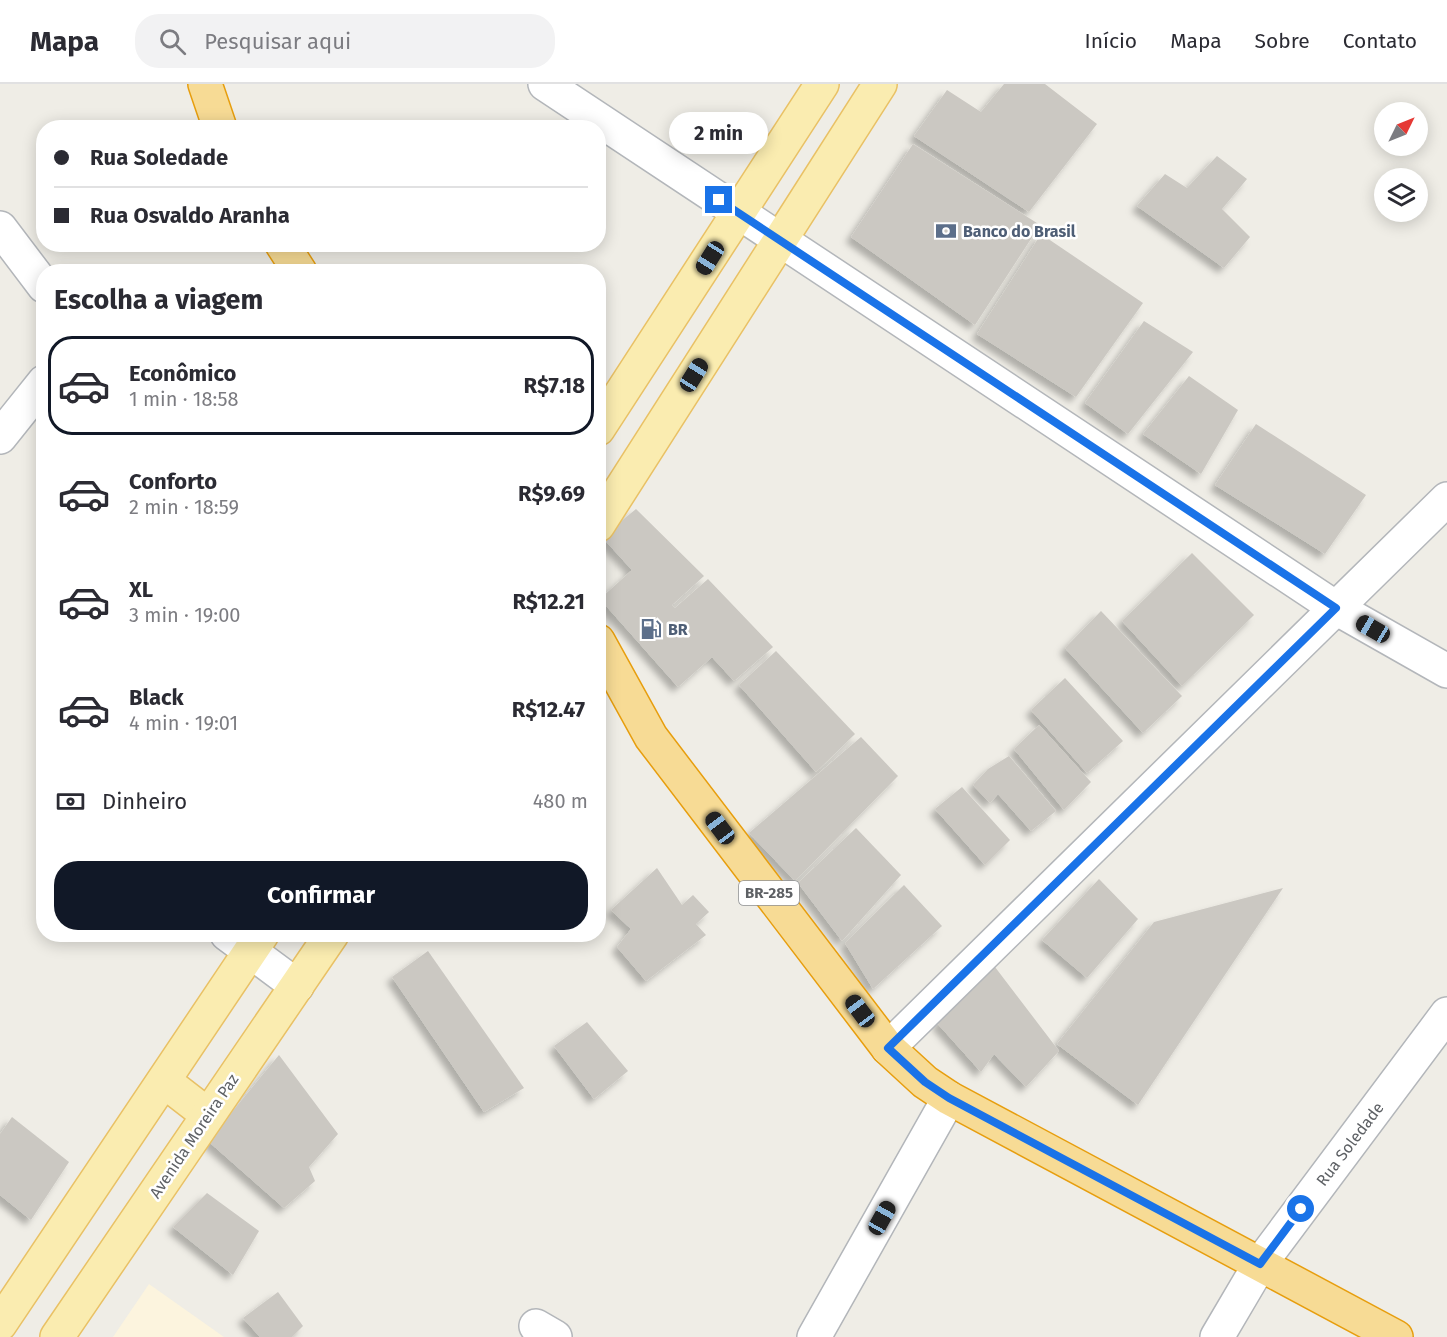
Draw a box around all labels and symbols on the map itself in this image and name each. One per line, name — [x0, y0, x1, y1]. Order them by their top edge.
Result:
north arrow — [1374, 102, 1428, 156]
callout: 2 min — [670, 113, 768, 155]
route end — [705, 186, 732, 213]
bank icon: Banco do Brasil — [934, 219, 958, 243]
place label: Banco do Brasil — [963, 222, 1076, 241]
car — [693, 238, 727, 278]
car — [677, 355, 711, 395]
car — [1353, 612, 1393, 646]
fuel station icon: BR — [639, 617, 663, 641]
place label: BR — [668, 620, 688, 639]
car — [702, 808, 738, 848]
road number: BR-285 — [739, 881, 799, 905]
car — [842, 991, 878, 1031]
street label: Avenida Moreira Paz — [145, 1070, 243, 1202]
street label: Rua Soledade — [1312, 1098, 1388, 1190]
route start — [1287, 1195, 1314, 1222]
car — [865, 1198, 899, 1238]

